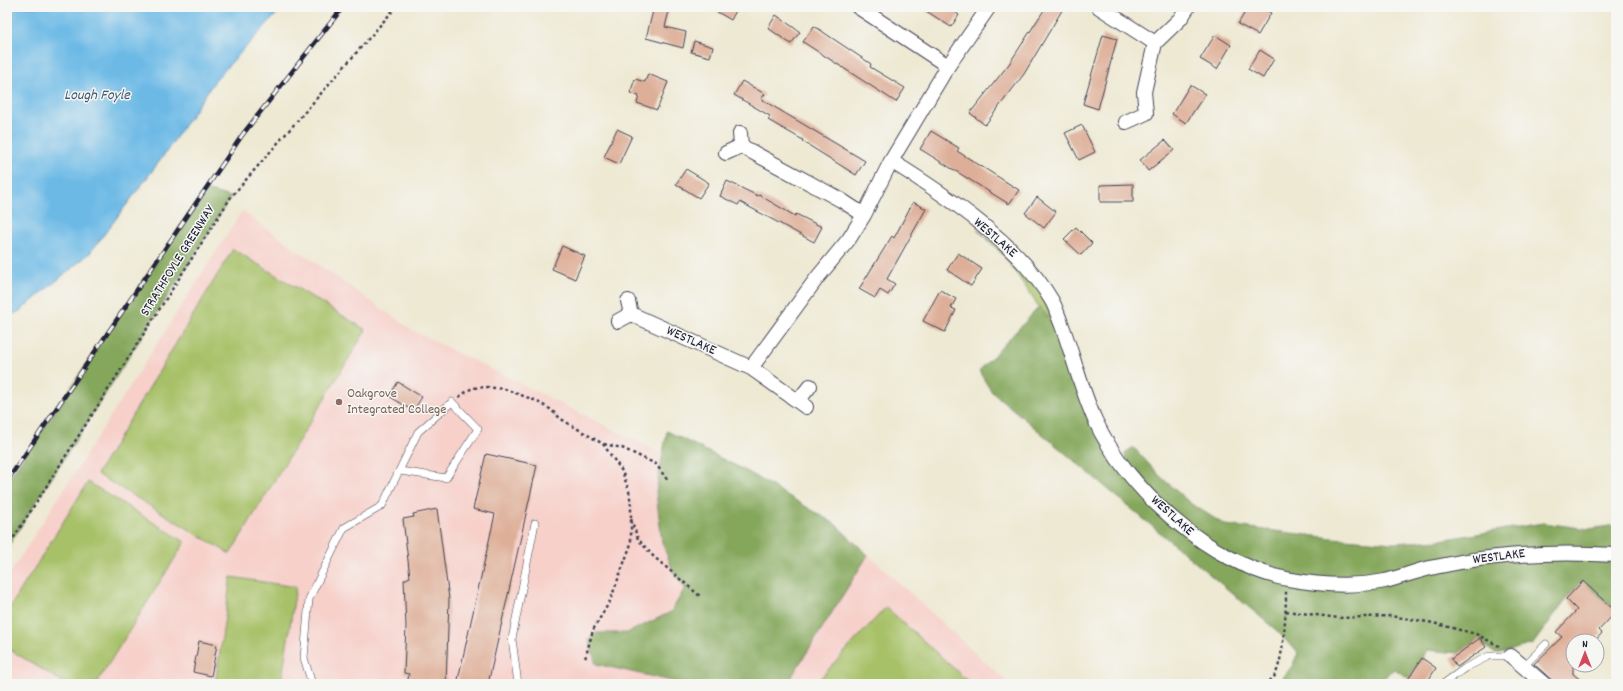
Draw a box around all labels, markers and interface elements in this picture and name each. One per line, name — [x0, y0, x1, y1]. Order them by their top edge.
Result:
water label: Lough Foyle — [64, 85, 131, 107]
street label: STRATHFOYLE GREENWAY — [136, 201, 221, 321]
street label: WESTLAKE — [969, 213, 1022, 263]
street label: WESTLAKE — [663, 321, 720, 361]
place label: Oakgrove Integrated College — [347, 384, 446, 420]
marker: Oakgrove Integrated College — [334, 397, 344, 407]
street label: WESTLAKE — [1146, 491, 1199, 541]
street label: WESTLAKE — [1472, 544, 1527, 570]
north arrow — [1565, 633, 1605, 673]
text: N — [1582, 637, 1588, 653]

